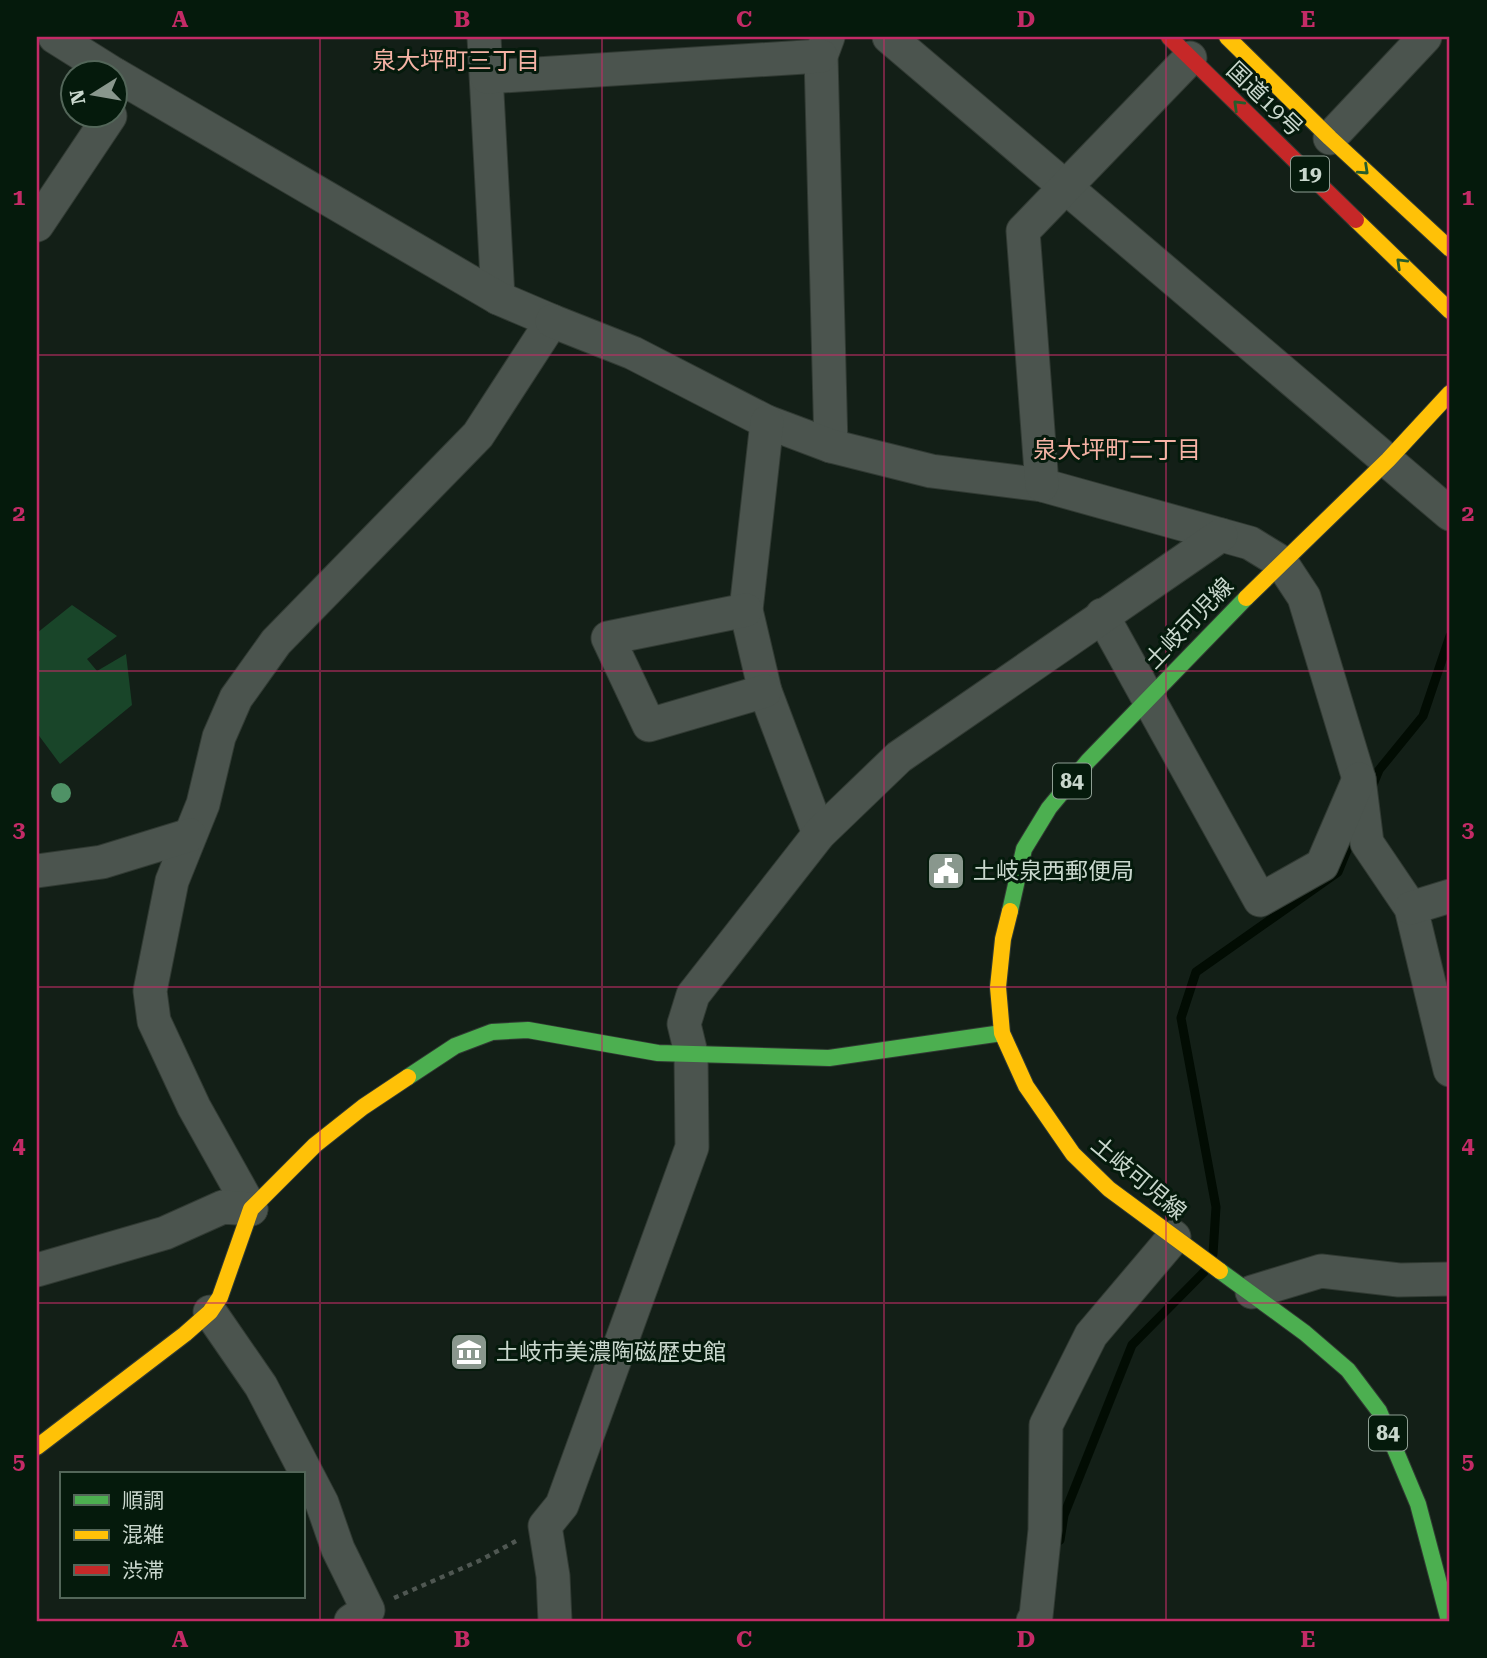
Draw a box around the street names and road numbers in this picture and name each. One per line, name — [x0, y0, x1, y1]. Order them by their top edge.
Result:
street label: 国道19号 — [1221, 57, 1308, 142]
road number: 19 — [1291, 156, 1329, 192]
street label: 土岐可児線 — [1140, 573, 1239, 674]
road number: 84 — [1053, 764, 1091, 798]
street label: 土岐可児線 — [1086, 1131, 1191, 1226]
road number: 84 — [1369, 1416, 1407, 1450]

